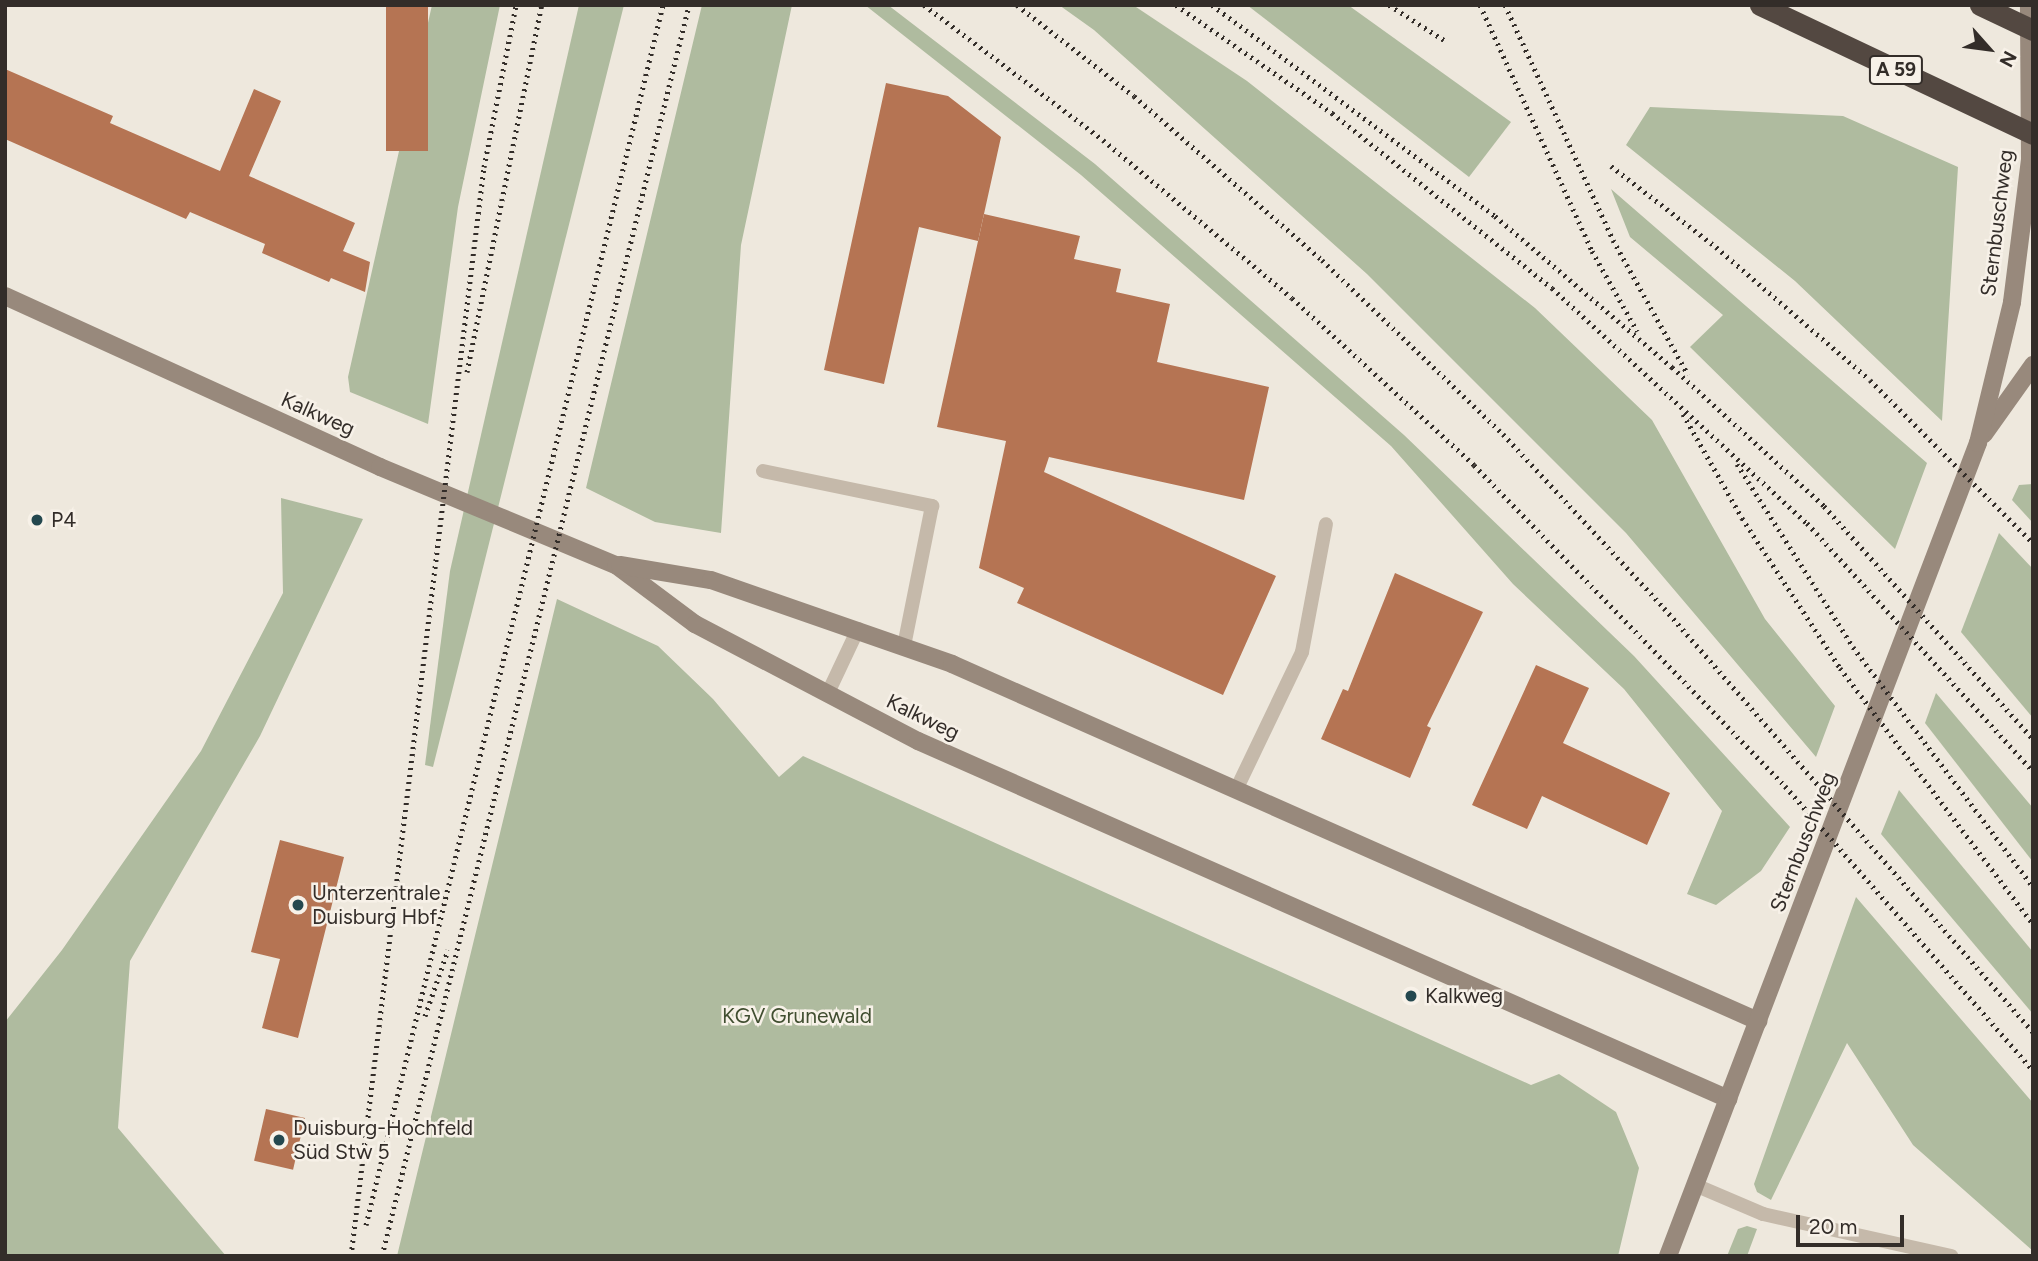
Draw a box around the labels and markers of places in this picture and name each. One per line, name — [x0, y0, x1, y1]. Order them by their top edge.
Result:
place label: P4 — [51, 507, 76, 533]
marker: P4 — [29, 512, 45, 528]
place label: Unterzentrale Duisburg Hbf — [312, 880, 440, 930]
marker: Unterzentrale Duisburg Hbf — [290, 897, 306, 913]
place label: Kalkweg — [1425, 983, 1503, 1009]
marker: Kalkweg — [1403, 988, 1419, 1004]
place label: Duisburg-Hochfeld Süd Stw 5 — [293, 1115, 473, 1165]
marker: Duisburg-Hochfeld Süd Stw 5 — [271, 1132, 287, 1148]

